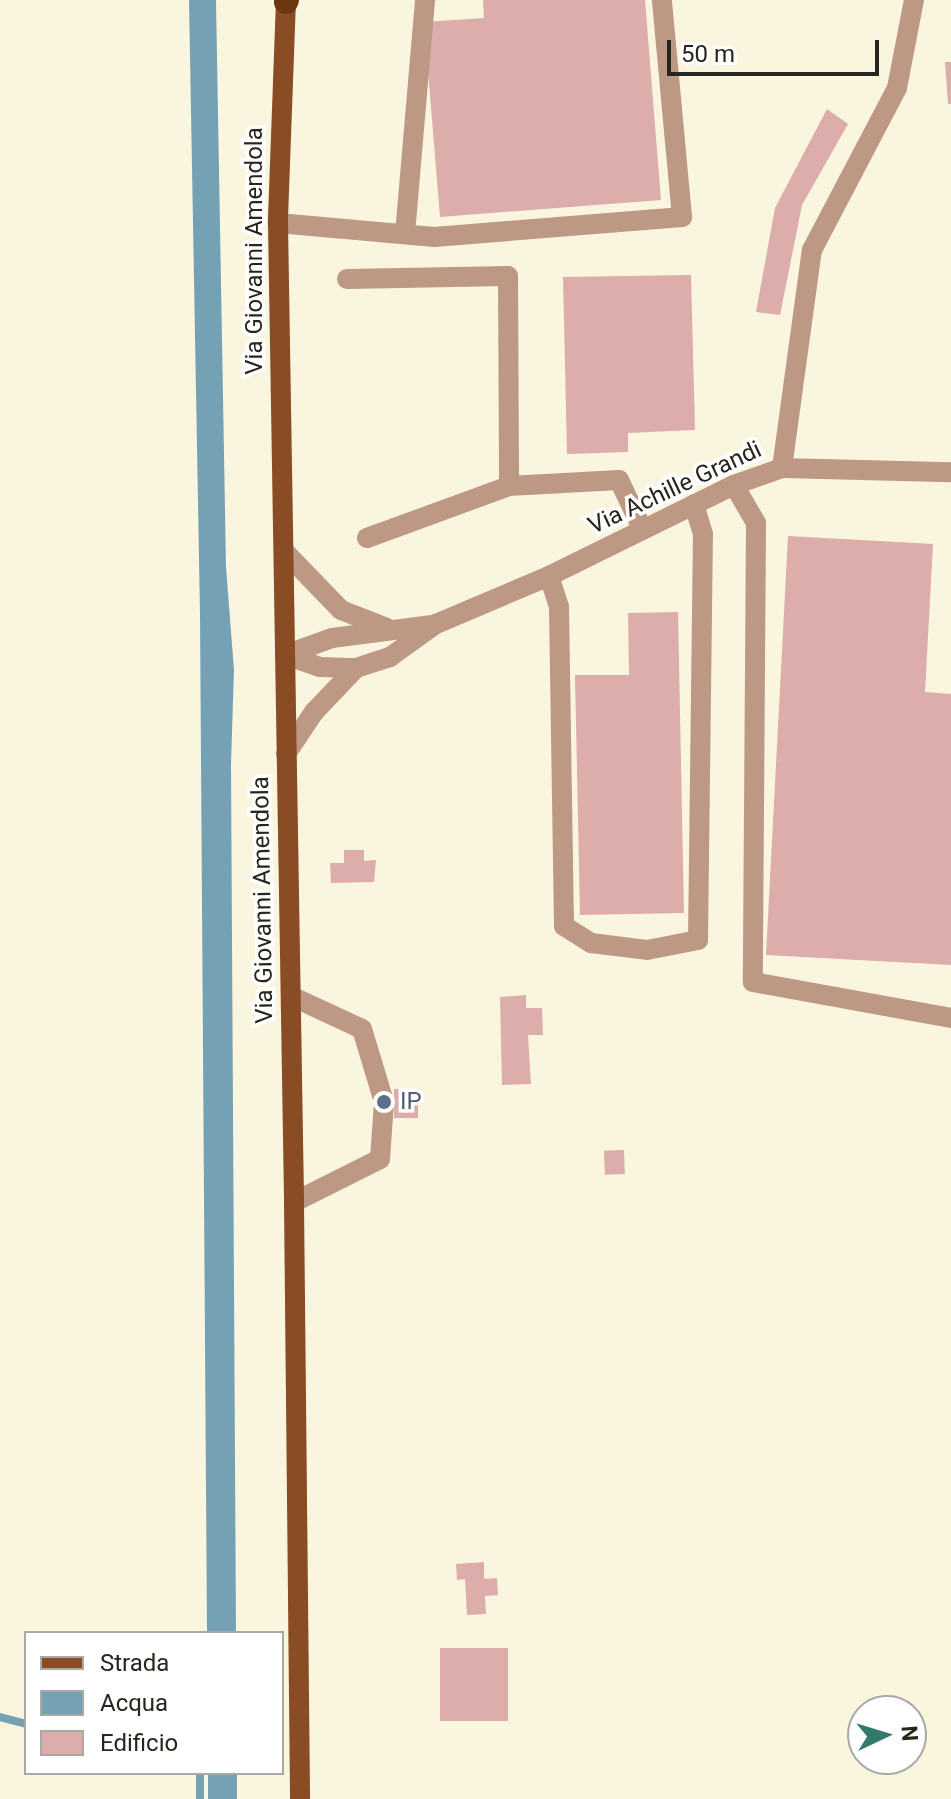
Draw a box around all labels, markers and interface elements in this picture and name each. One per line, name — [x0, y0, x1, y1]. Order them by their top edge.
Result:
scale bar — [671, 24, 883, 74]
text: 50 m — [681, 40, 735, 68]
street label: Via Giovanni Amendola — [241, 127, 269, 375]
street label: Via Achille Grandi — [584, 435, 766, 541]
street label: Via Giovanni Amendola — [246, 776, 280, 1024]
place label: IP — [400, 1088, 422, 1116]
marker: IP — [375, 1093, 393, 1111]
legend — [24, 1631, 284, 1775]
text: Strada — [100, 1649, 169, 1677]
text: Acqua — [100, 1689, 168, 1717]
north arrow — [847, 1695, 927, 1775]
text: N — [896, 1725, 922, 1742]
text: Edificio — [100, 1729, 178, 1757]

